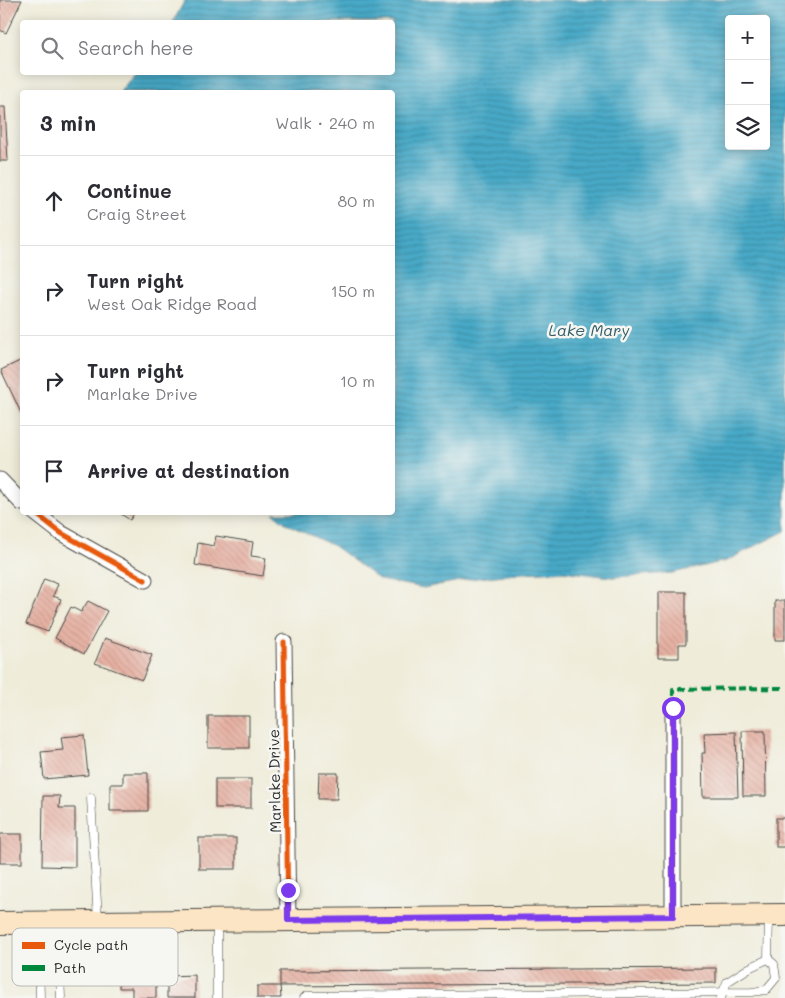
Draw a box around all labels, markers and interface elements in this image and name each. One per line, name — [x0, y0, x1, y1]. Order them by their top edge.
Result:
map controls — [725, 15, 770, 150]
button: + — [725, 15, 770, 60]
search box — [20, 20, 395, 75]
icon: search — [38, 34, 66, 62]
text: Search here — [78, 35, 194, 60]
button: − — [725, 60, 770, 105]
button: layers — [725, 105, 770, 150]
text: 3 min — [40, 109, 96, 136]
text: Walk · 240 m — [275, 112, 375, 133]
text: Continue — [87, 178, 172, 203]
icon: ahead — [40, 187, 68, 215]
text: 80 m — [338, 190, 375, 211]
text: Craig Street — [87, 203, 187, 224]
text: Turn right — [87, 268, 184, 293]
icon: right — [40, 277, 68, 305]
text: 150 m — [331, 280, 375, 301]
text: West Oak Ridge Road — [87, 293, 257, 314]
water label: Lake Mary — [548, 319, 630, 340]
text: Turn right — [87, 358, 184, 383]
icon: right — [40, 367, 68, 395]
text: 10 m — [340, 370, 375, 391]
text: Marlake Drive — [87, 383, 198, 404]
icon: arrive — [40, 457, 68, 485]
text: Arrive at destination — [87, 458, 290, 483]
route start — [662, 697, 685, 720]
street label: Marlake Drive — [263, 729, 285, 833]
route end — [277, 879, 300, 902]
legend — [12, 928, 178, 986]
text: Cycle path — [54, 935, 128, 954]
text: Path — [54, 958, 85, 977]

